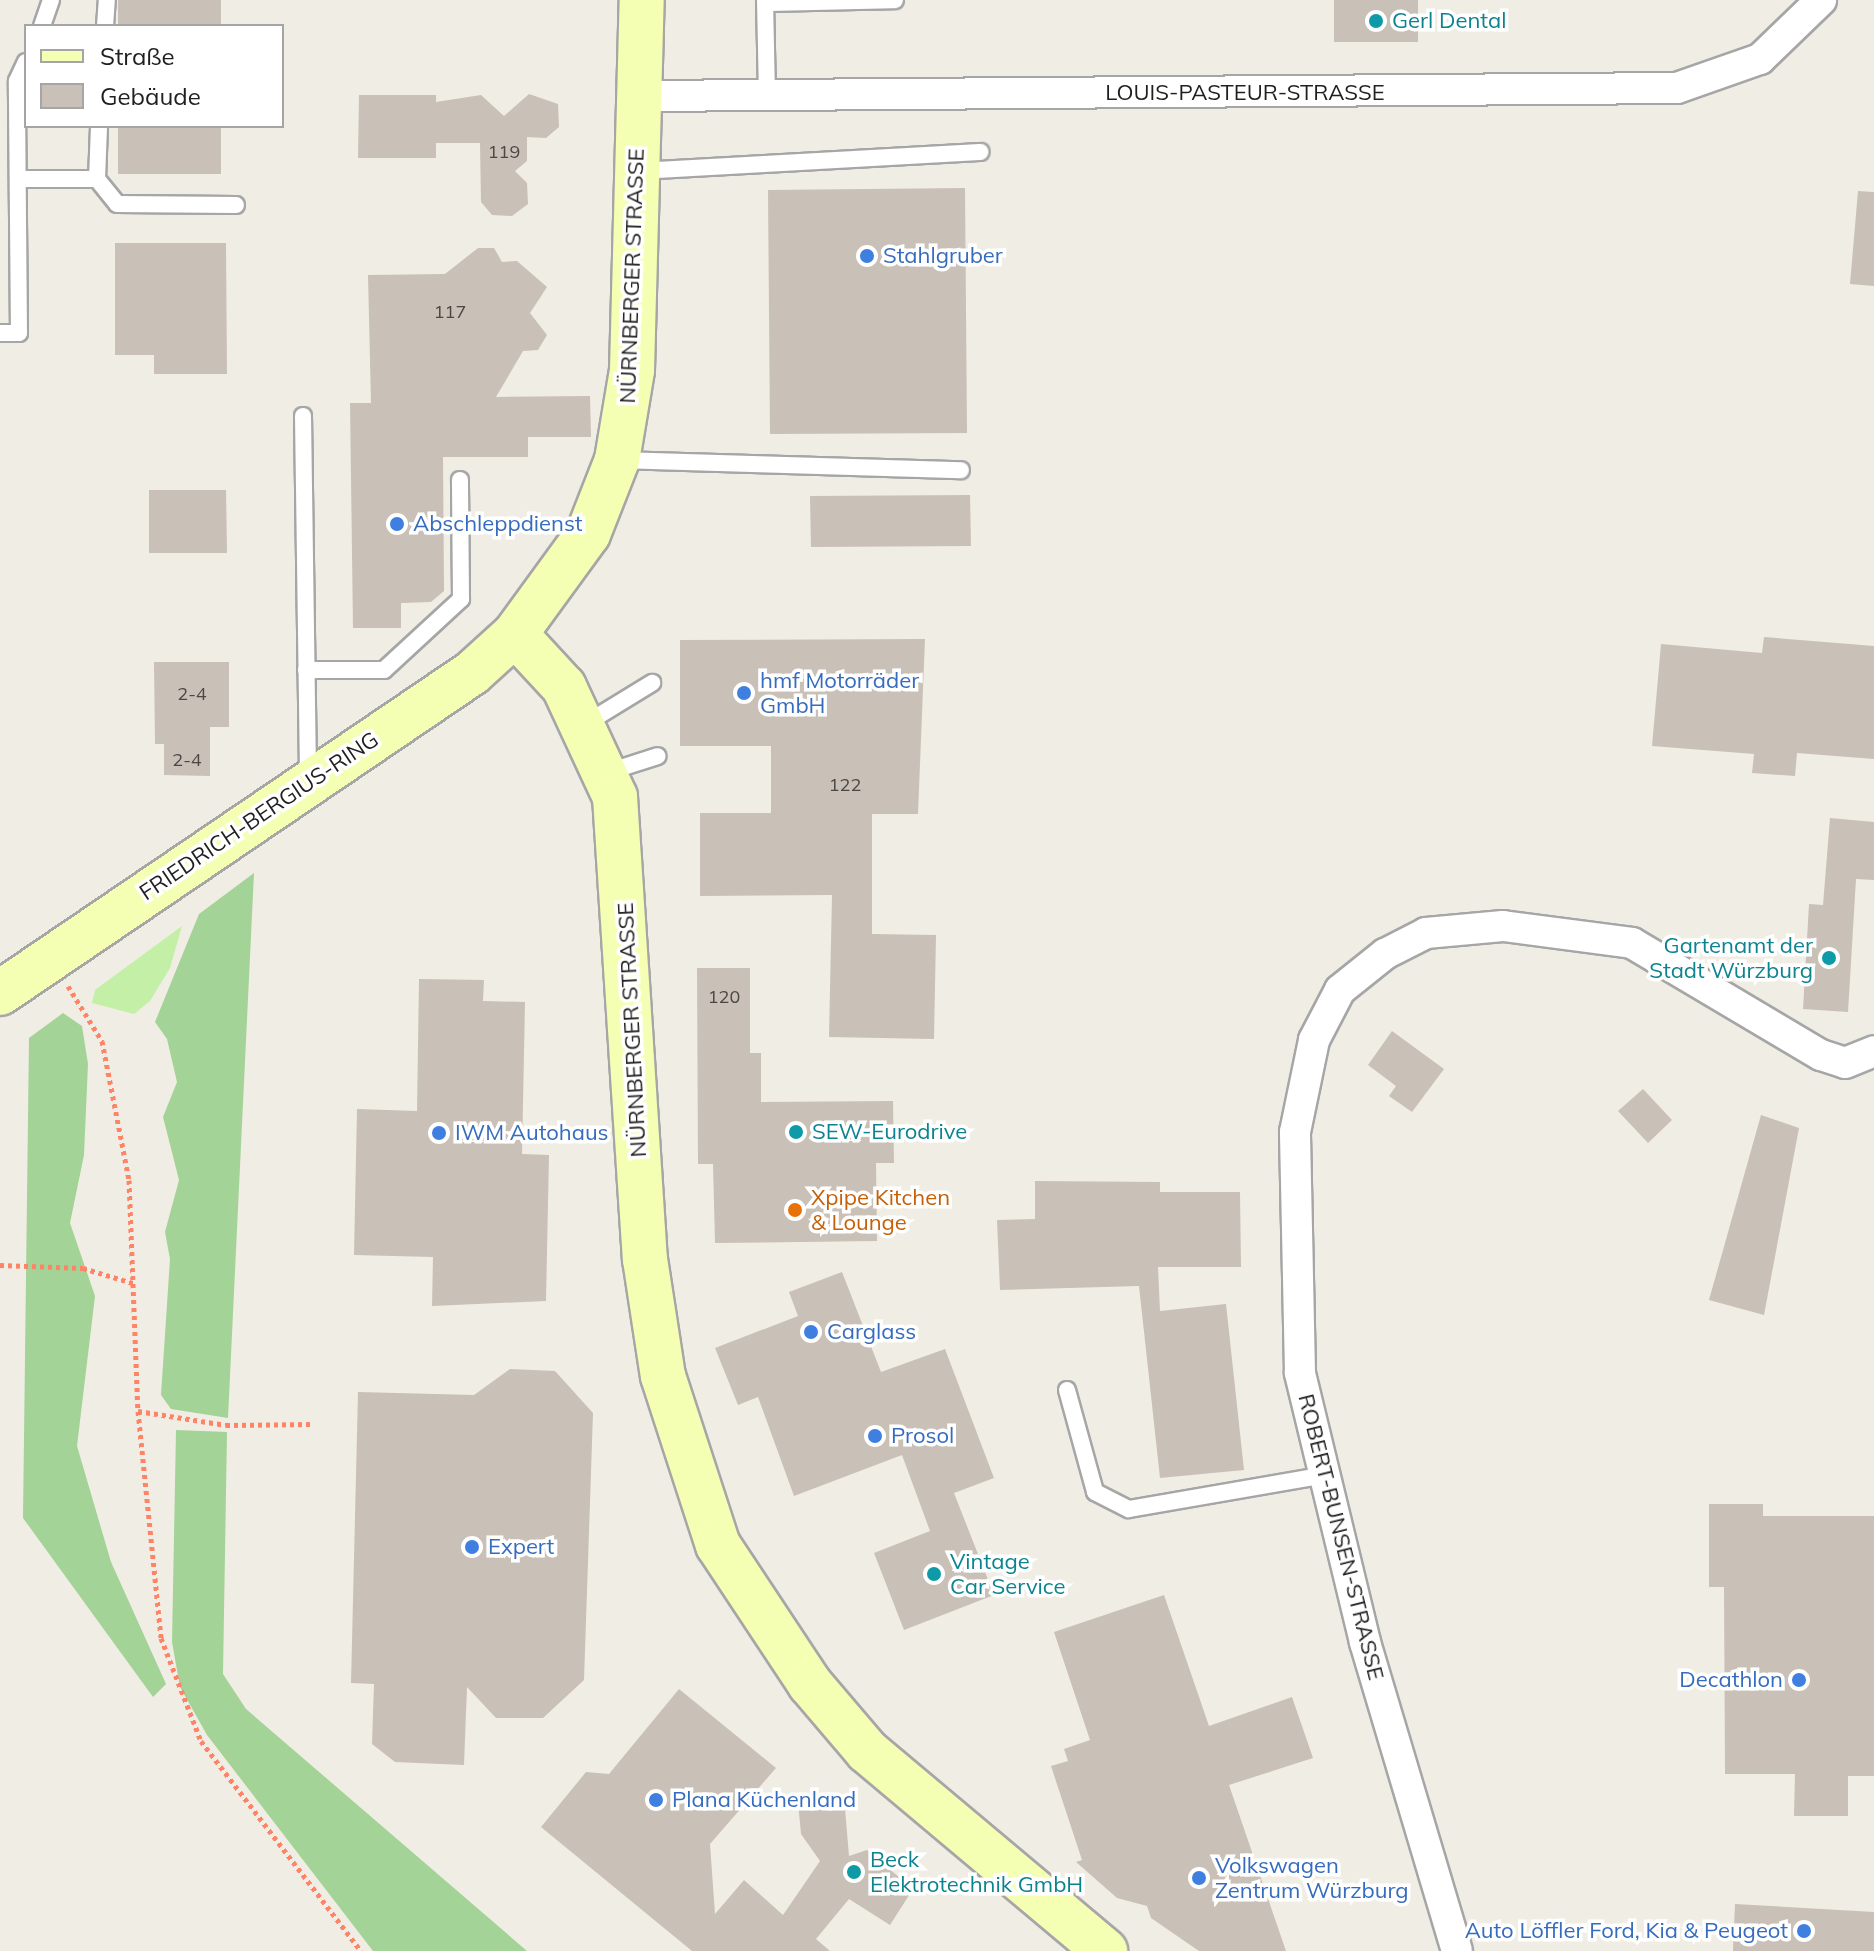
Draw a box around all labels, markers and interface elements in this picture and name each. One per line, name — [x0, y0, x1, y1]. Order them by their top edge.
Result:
place label: Gerl Dental — [1392, 8, 1506, 34]
marker: Gerl Dental — [1367, 12, 1385, 30]
legend — [24, 24, 284, 128]
text: Straße — [100, 41, 175, 71]
street label: LOUIS-PASTEUR-STRASSE — [1105, 80, 1385, 106]
text: Gebäude — [100, 81, 201, 111]
house number: 119 — [488, 141, 520, 163]
street label: NÜRNBERGER STRASSE — [614, 148, 650, 404]
place label: Stahlgruber — [883, 243, 1003, 269]
marker: Stahlgruber — [858, 247, 876, 265]
house number: 117 — [434, 301, 466, 323]
place label: Abschleppdienst — [413, 511, 582, 537]
marker: Abschleppdienst — [388, 515, 406, 533]
place label: hmf Motorräder GmbH — [760, 667, 919, 718]
house number: 2-4 — [177, 683, 207, 705]
marker: hmf Motorräder GmbH — [735, 684, 753, 702]
street label: FRIEDRICH-BERGIUS-RING — [135, 726, 383, 906]
house number: 2-4 — [172, 749, 202, 771]
house number: 122 — [829, 774, 861, 796]
street label: NÜRNBERGER STRASSE — [612, 902, 652, 1158]
place label: Gartenamt der Stadt Würzburg — [1649, 932, 1813, 984]
marker: Gartenamt der Stadt Würzburg — [1820, 949, 1838, 967]
house number: 120 — [708, 986, 740, 1008]
place label: SEW-Eurodrive — [812, 1119, 967, 1145]
place label: IWM Autohaus — [455, 1120, 608, 1146]
marker: SEW-Eurodrive — [787, 1123, 805, 1141]
marker: IWM Autohaus — [430, 1124, 448, 1142]
place label: Xpipe Kitchen & Lounge — [811, 1184, 950, 1236]
marker: Xpipe Kitchen & Lounge — [786, 1201, 804, 1219]
place label: Carglass — [827, 1319, 916, 1345]
marker: Carglass — [802, 1323, 820, 1341]
street label: ROBERT-BUNSEN-STRASSE — [1293, 1391, 1389, 1683]
place label: Prosol — [891, 1423, 954, 1449]
marker: Prosol — [866, 1427, 884, 1445]
place label: Expert — [488, 1534, 554, 1560]
marker: Expert — [463, 1538, 481, 1556]
place label: Vintage Car Service — [950, 1548, 1065, 1600]
marker: Vintage Car Service — [925, 1565, 943, 1583]
place label: Decathlon — [1679, 1667, 1783, 1693]
marker: Decathlon — [1790, 1671, 1808, 1689]
place label: Plana Küchenland — [672, 1787, 856, 1813]
marker: Plana Küchenland — [647, 1791, 665, 1809]
place label: Beck Elektrotechnik GmbH — [870, 1846, 1083, 1898]
place label: Volkswagen Zentrum Würzburg — [1215, 1852, 1409, 1904]
marker: Beck Elektrotechnik GmbH — [845, 1863, 863, 1881]
marker: Volkswagen Zentrum Würzburg — [1190, 1869, 1208, 1887]
place label: Auto Löffler Ford, Kia & Peugeot — [1465, 1918, 1788, 1944]
marker: Auto Löffler Ford, Kia & Peugeot — [1795, 1922, 1813, 1940]

